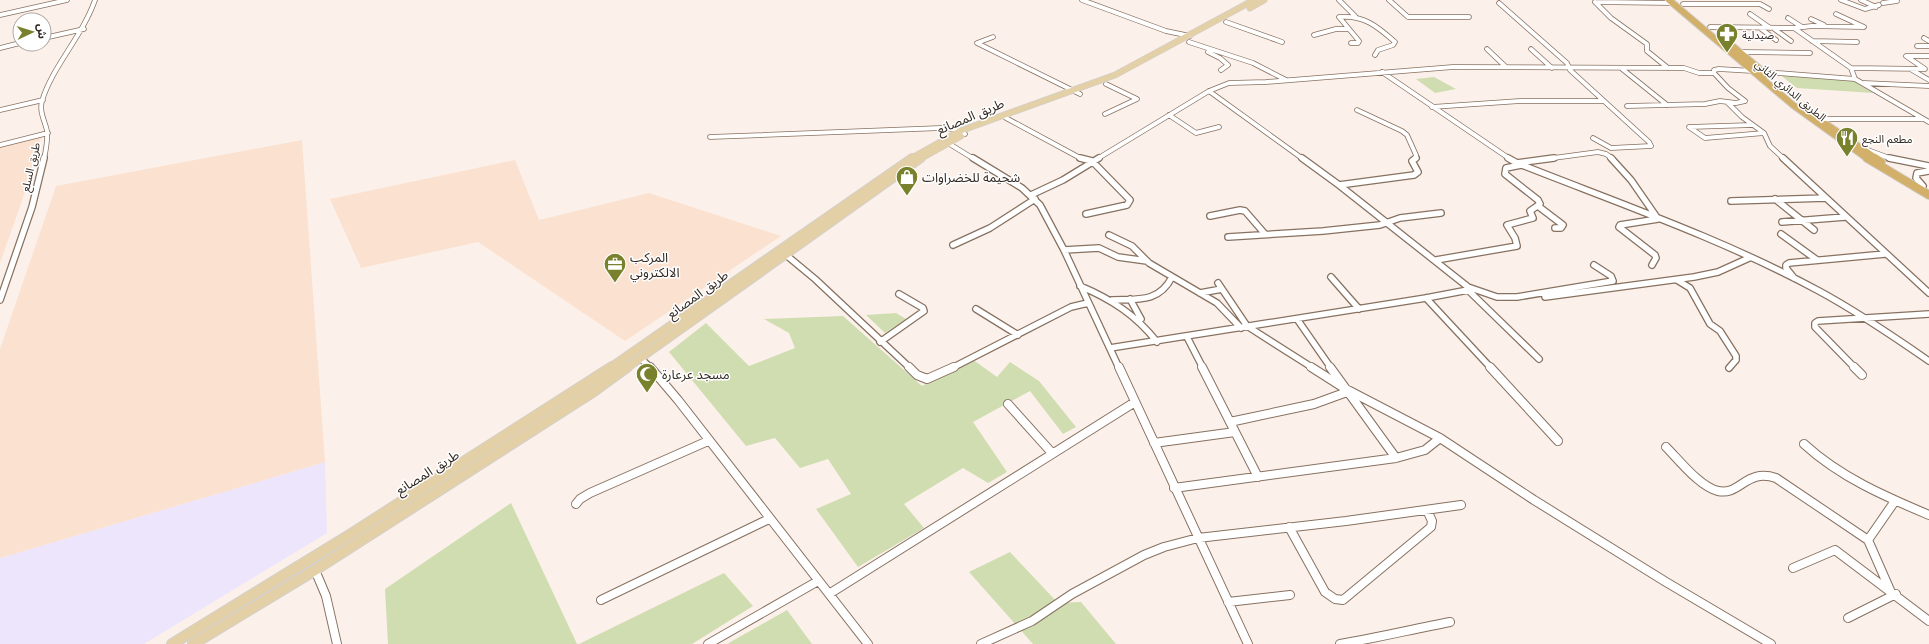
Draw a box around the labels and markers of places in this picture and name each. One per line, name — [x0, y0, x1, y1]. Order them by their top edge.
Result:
pharmacy icon: صيدلية — [1714, 21, 1740, 54]
place label: صيدلية — [1742, 27, 1774, 42]
restaurant icon: مطعم النجع — [1834, 125, 1860, 158]
place label: مطعم النجع — [1862, 131, 1913, 148]
shop icon: شحيمة للخضراوات — [894, 164, 920, 197]
place label: شحيمة للخضراوات — [922, 168, 1020, 186]
place label: المركب الالكتروني — [630, 248, 680, 283]
office icon: المركب الالكتروني — [602, 251, 628, 284]
mosque icon: مسجد عرعارة — [634, 361, 660, 394]
place label: مسجد عرعارة — [662, 365, 730, 383]

